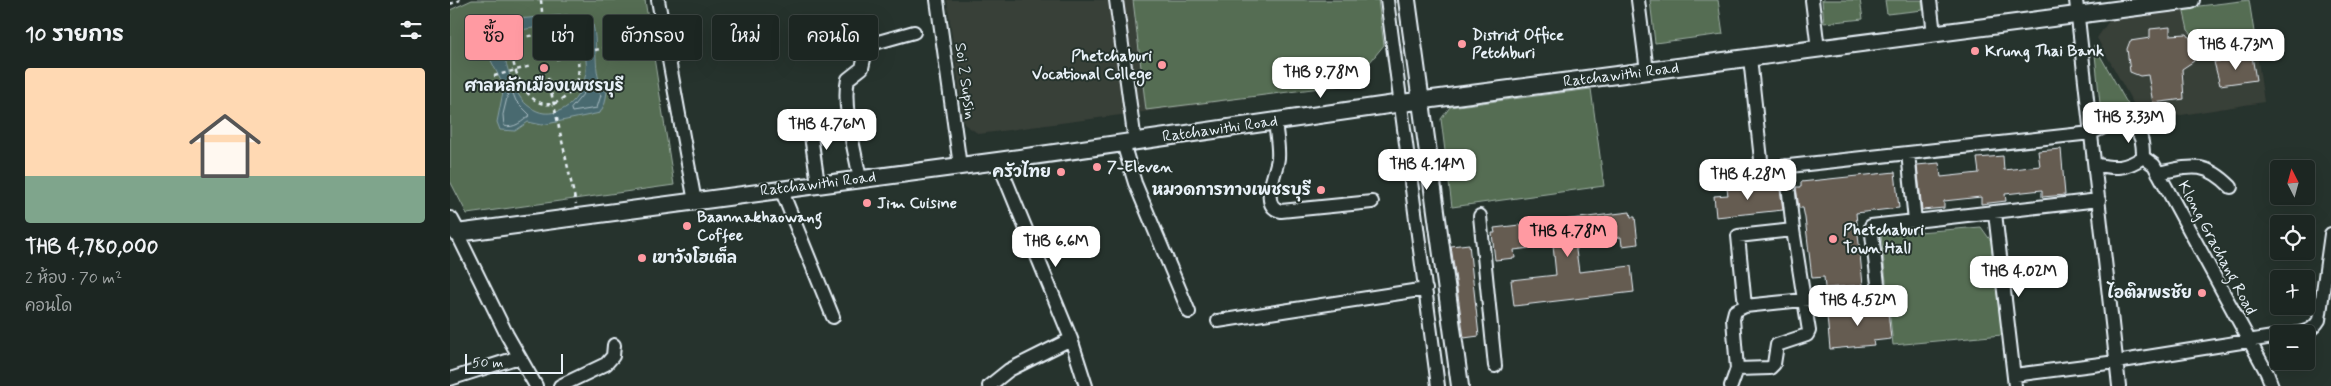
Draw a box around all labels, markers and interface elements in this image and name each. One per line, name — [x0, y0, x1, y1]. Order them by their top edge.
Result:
chip: ซื้อ — [465, 15, 523, 60]
chip: เช่า — [533, 15, 593, 60]
chip: ตัวกรอง — [603, 15, 702, 60]
chip: ใหม่ — [712, 15, 779, 60]
chip: คอนโด — [789, 15, 878, 60]
icon: filters — [397, 16, 425, 44]
text: 10 รายการ — [25, 21, 124, 49]
place label: District Office Petchburi — [1472, 25, 1564, 64]
pin: THB 4.73M — [2179, 28, 2293, 71]
text: THB 4.73M — [2198, 34, 2274, 55]
marker: District Office Petchburi — [1456, 38, 1468, 50]
street label: Soi 2 Supsin — [949, 41, 981, 121]
place label: Krung Thai Bank — [1985, 41, 2104, 63]
marker: Krung Thai Bank — [1969, 45, 1981, 57]
place label: Phetchaburi Vocational College — [1032, 46, 1152, 87]
pin: THB 9.78M — [1264, 56, 1378, 99]
street label: Ratchawithi Road — [1562, 57, 1680, 93]
marker: Phetchaburi Vocational College — [1156, 59, 1168, 71]
marker: ศาลหลักเมืองเพชรบุรี — [538, 62, 550, 74]
text: THB 9.78M — [1283, 62, 1359, 83]
place label: ศาลหลักเมืองเพชรบุรี — [464, 75, 624, 98]
icon: home — [180, 101, 270, 191]
pin: THB 3.33M — [2072, 102, 2186, 144]
text: THB 3.33M — [2094, 107, 2164, 128]
pin: THB 4.76M — [770, 108, 884, 151]
street label: Ratchawithi Road — [1161, 110, 1279, 148]
text: THB 4.76M — [788, 114, 866, 135]
pin: THB 4.14M — [1370, 148, 1484, 191]
text: THB 4.14M — [1389, 154, 1465, 175]
place label: 7-Eleven — [1107, 157, 1173, 178]
pin: THB 4.28M — [1691, 158, 1805, 201]
place label: ครัวไทย — [992, 160, 1051, 183]
north arrow — [2270, 160, 2315, 205]
map controls — [2270, 160, 2315, 370]
marker: 7-Eleven — [1091, 161, 1103, 173]
text: THB 4.28M — [1710, 164, 1786, 185]
street label: Ratchawithi Road — [759, 166, 877, 202]
marker: ครัวไทย — [1055, 166, 1067, 178]
street label: Klong Grachang Road — [2172, 177, 2261, 319]
place label: หมวดการทางเพชรบุรี — [1152, 179, 1311, 202]
marker: หมวดการทางเพชรบุรี — [1315, 184, 1327, 196]
place label: Jim Cuisine — [877, 193, 957, 214]
marker: Jim Cuisine — [861, 197, 873, 209]
place label: Baannakhaowang Coffee — [697, 207, 822, 246]
button: locate — [2270, 215, 2315, 260]
pin: THB 4.78M — [1511, 216, 1625, 258]
marker: Baannakhaowang Coffee — [681, 220, 693, 232]
place label: Phetchaburi Town Hall — [1843, 220, 1924, 259]
text: THB 4.78M — [1529, 221, 1607, 242]
pin: THB 6.6M — [1004, 226, 1108, 268]
text: THB 6.6M — [1023, 231, 1089, 252]
text: THB 4,780,000 — [25, 233, 158, 261]
marker: Phetchaburi Town Hall — [1827, 233, 1839, 245]
place label: เขาวังโฮเต็ล — [652, 245, 737, 269]
marker: เขาวังโฮเต็ล — [636, 252, 648, 264]
pin: THB 4.02M — [1962, 256, 2076, 298]
text: THB 4.02M — [1981, 261, 2057, 282]
text: 2 ห้อง · 70 m² — [25, 268, 122, 289]
button: + — [2270, 270, 2315, 315]
place label: ไอติมพรชัย — [2106, 281, 2192, 304]
pin: THB 4.52M — [1801, 284, 1915, 327]
marker: ไอติมพรชัย — [2196, 287, 2208, 299]
text: THB 4.52M — [1820, 290, 1896, 311]
text: คอนโด — [25, 296, 72, 317]
button: − — [2270, 325, 2315, 370]
scale bar — [465, 351, 562, 374]
text: 50 m — [472, 354, 503, 372]

